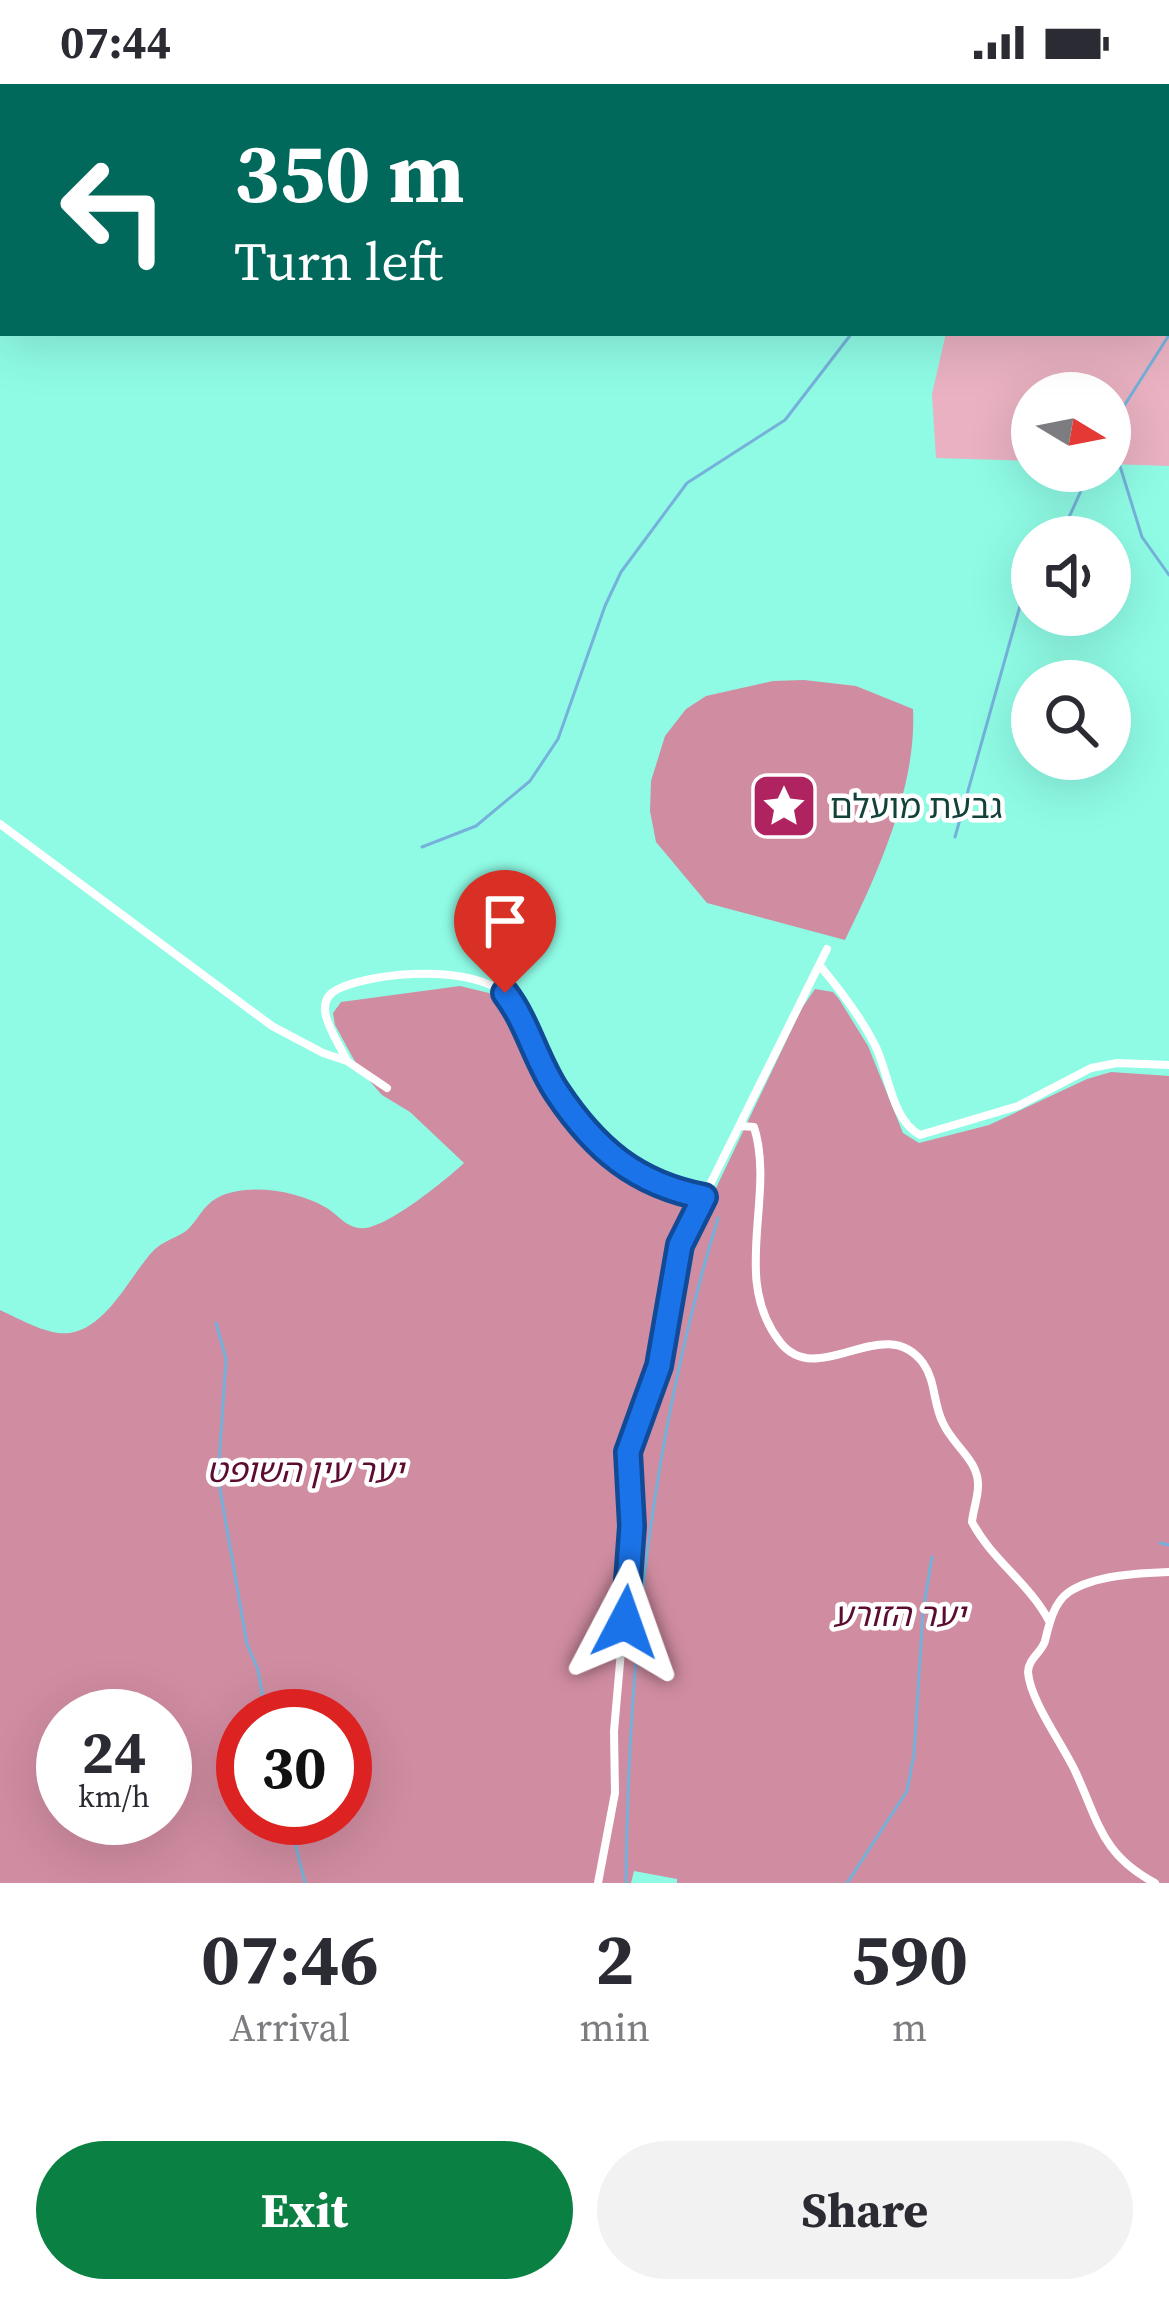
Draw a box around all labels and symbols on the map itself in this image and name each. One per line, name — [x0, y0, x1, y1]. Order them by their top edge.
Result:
north arrow — [1011, 372, 1131, 492]
place icon: גבעת מועלם — [749, 771, 819, 841]
place label: גבעת מועלם — [830, 784, 1002, 829]
pin — [454, 870, 556, 993]
park label: יער עין השופט — [207, 1448, 407, 1493]
position arrow — [562, 1559, 688, 1685]
park label: יער הזורע — [833, 1592, 968, 1637]
speed limit sign: 30 — [216, 1689, 372, 1845]

